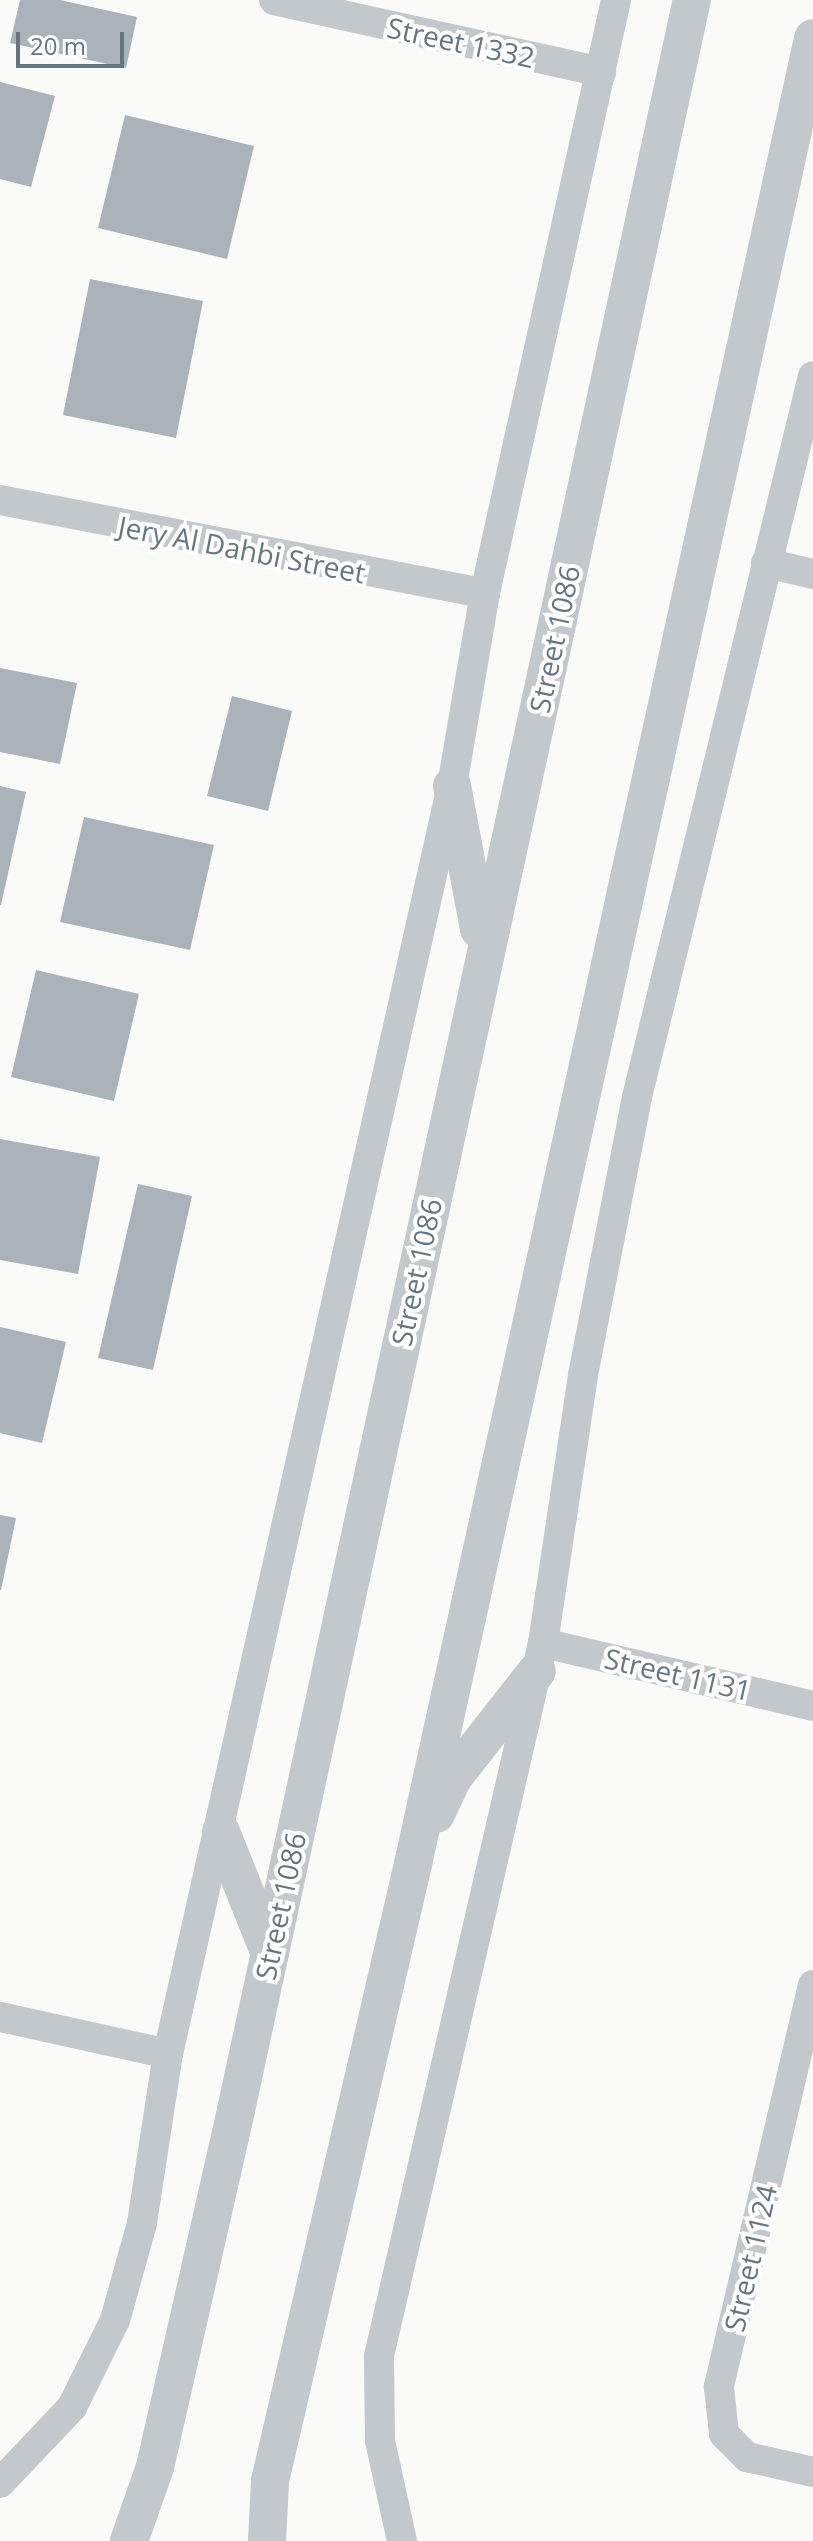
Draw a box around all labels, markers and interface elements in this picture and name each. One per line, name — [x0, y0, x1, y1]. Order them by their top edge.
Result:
street label: Street 1332 — [384, 10, 538, 74]
scale bar — [20, 16, 128, 66]
text: 20 m — [30, 29, 86, 62]
street label: Jery Al Dahbi Street — [116, 509, 368, 589]
street label: Street 1086 — [522, 562, 586, 716]
street label: Street 1086 — [384, 1195, 448, 1349]
street label: Street 1131 — [601, 1641, 755, 1707]
street label: Street 1086 — [248, 1829, 312, 1983]
street label: Street 1124 — [717, 2181, 783, 2335]

